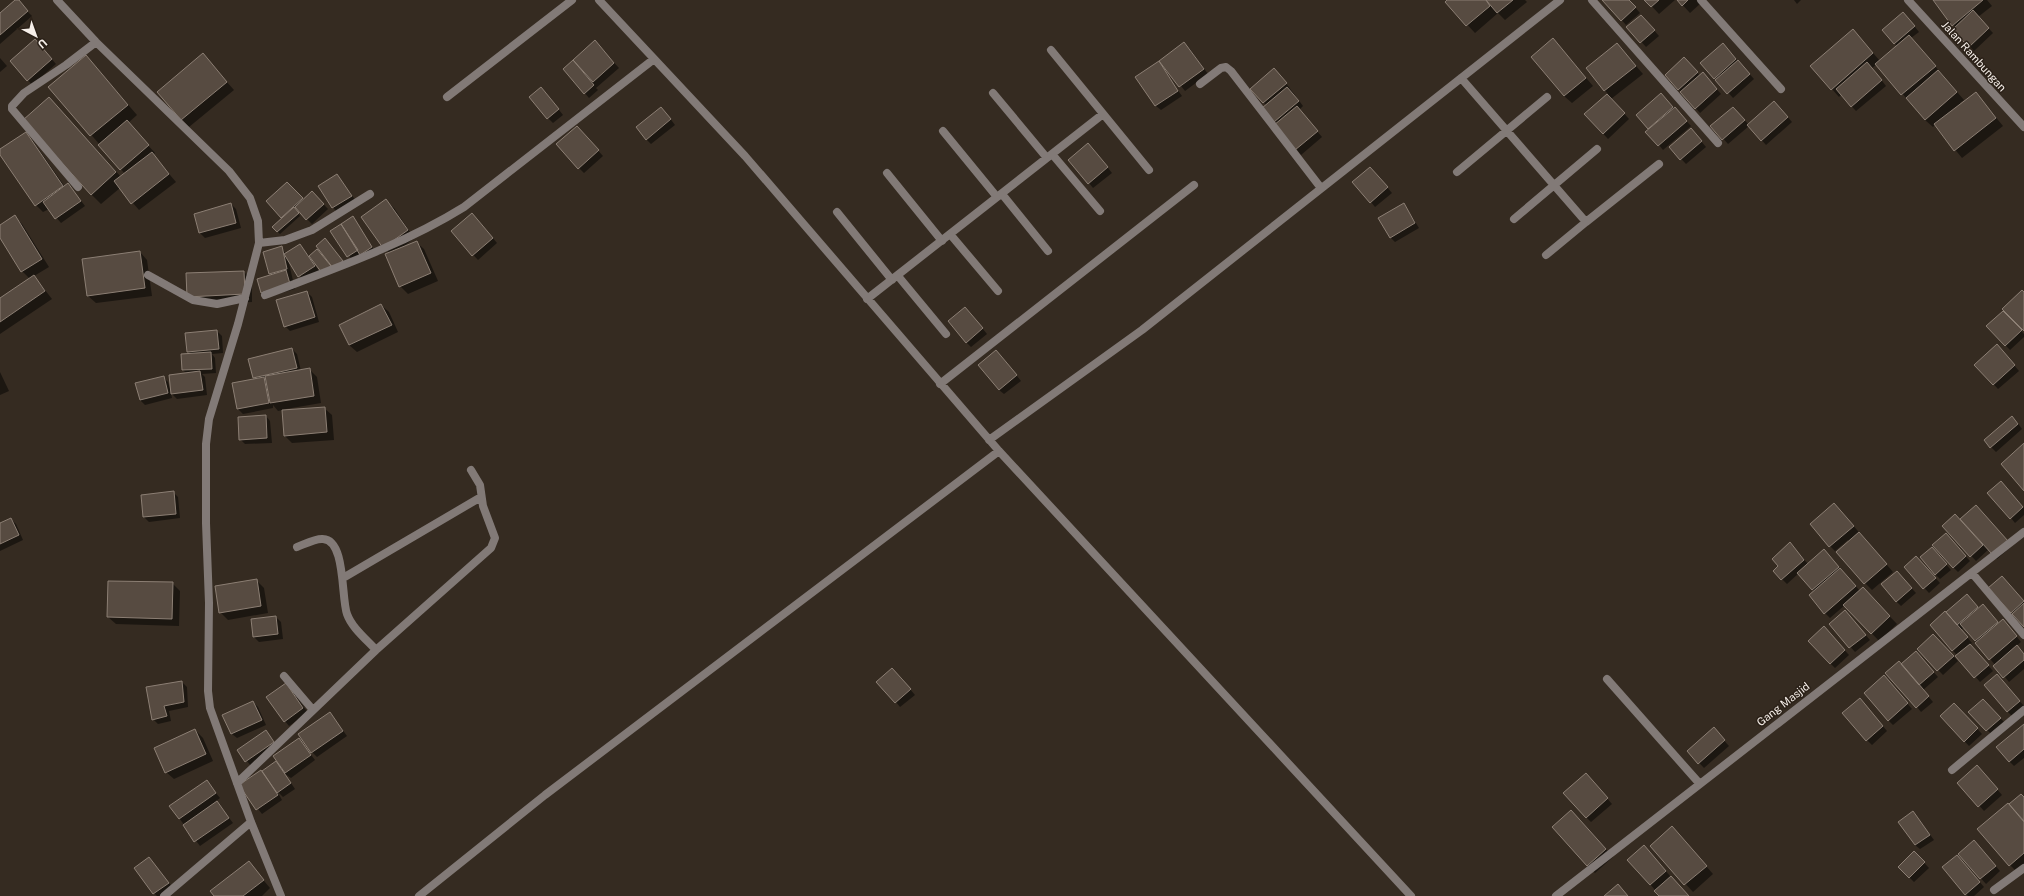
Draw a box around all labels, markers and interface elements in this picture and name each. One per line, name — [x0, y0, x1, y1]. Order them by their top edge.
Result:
north arrow — [16, 16, 56, 56]
street label: Jalan Rambungan — [1939, 18, 2009, 94]
text: U — [36, 36, 50, 51]
street label: Gang Masjid — [1754, 680, 1812, 728]

